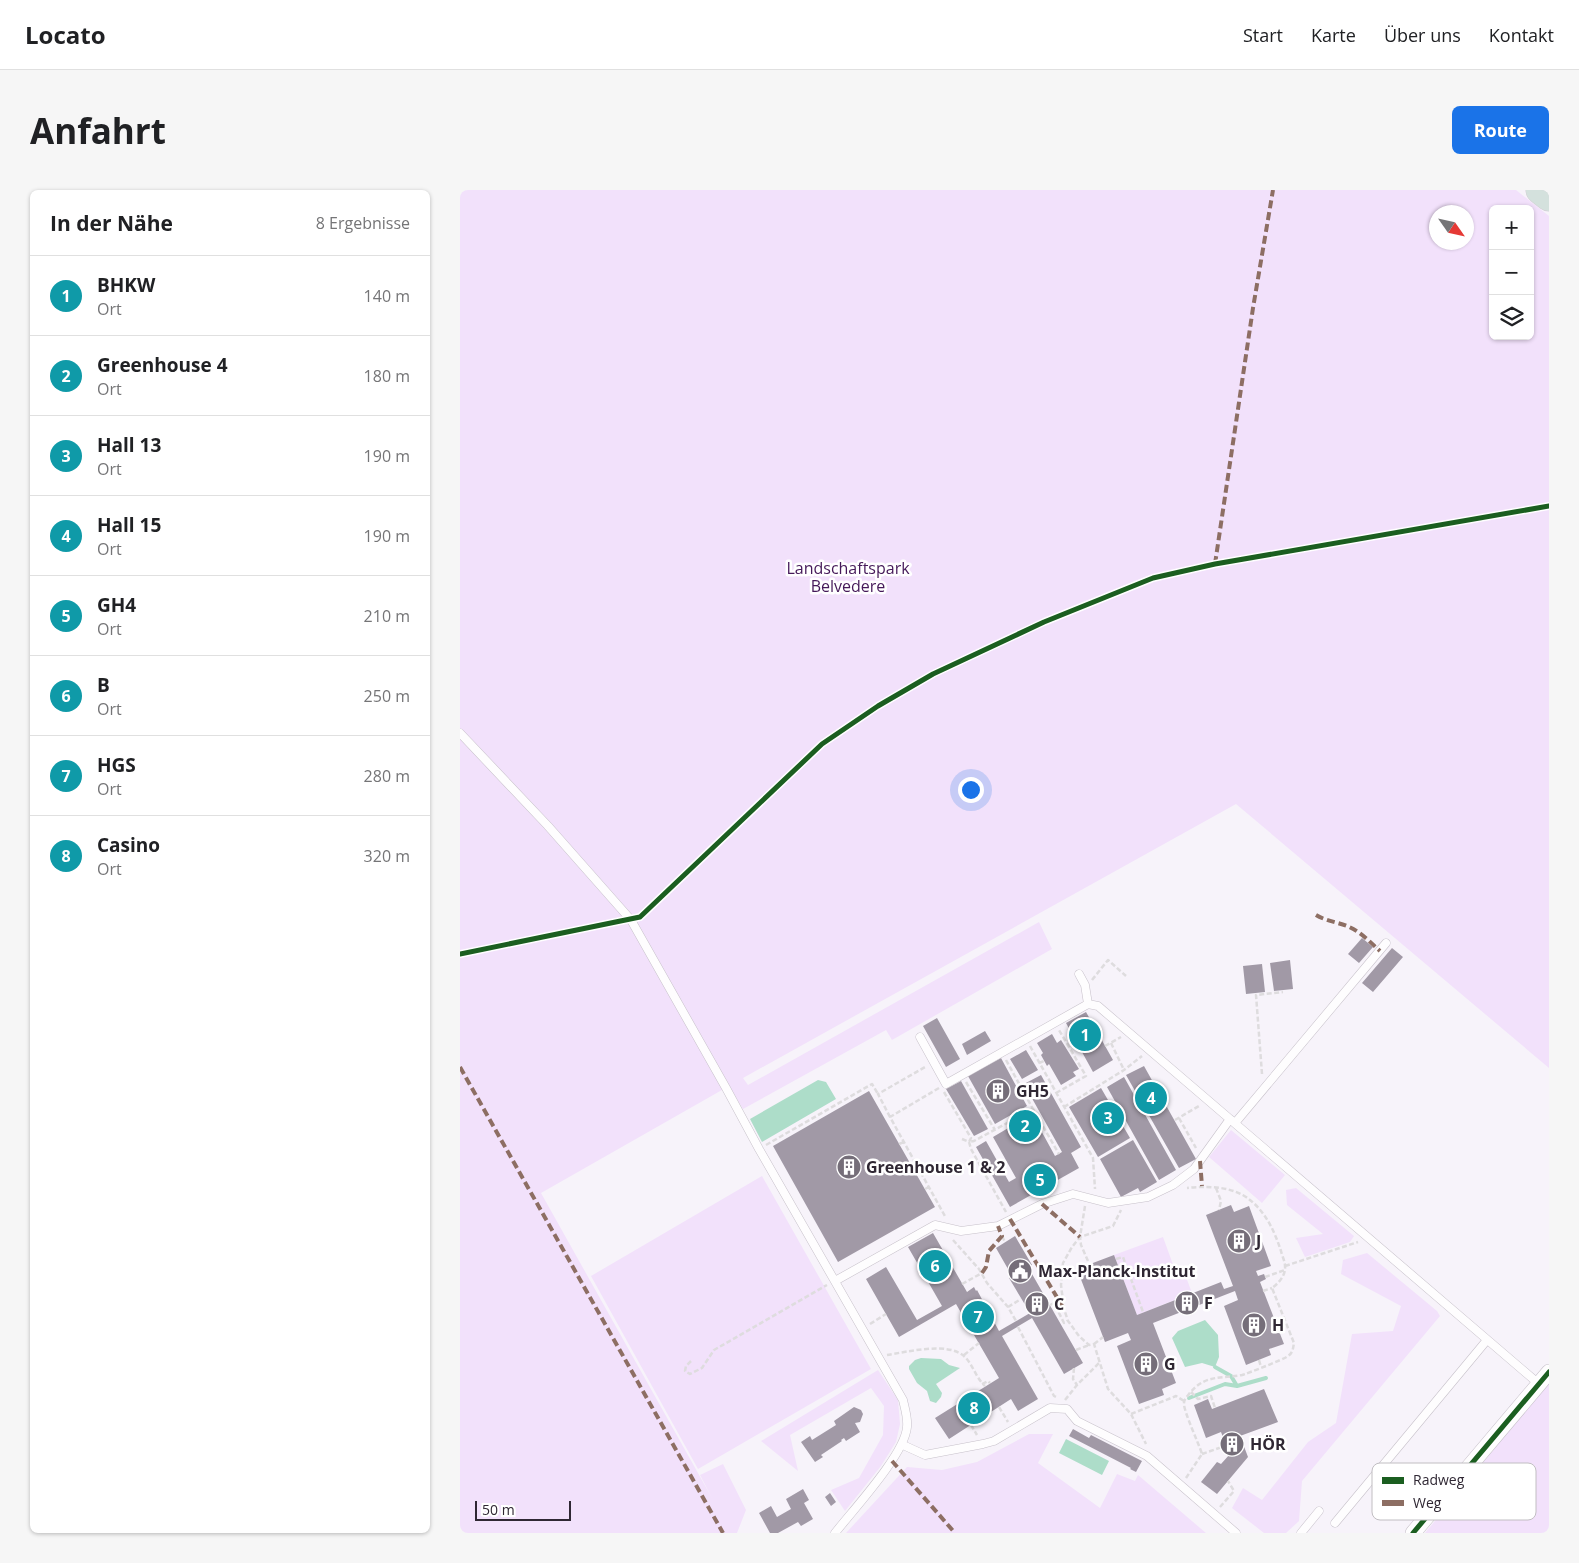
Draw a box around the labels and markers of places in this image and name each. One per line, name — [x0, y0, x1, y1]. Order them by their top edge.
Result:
pin: 1 — [1069, 1016, 1101, 1054]
building icon: GH5 — [985, 1078, 1011, 1104]
pin: 4 — [1135, 1079, 1167, 1117]
place label: GH5 — [1016, 1080, 1049, 1102]
pin: 3 — [1092, 1099, 1124, 1137]
pin: 2 — [1009, 1107, 1041, 1145]
building icon: Greenhouse 1 & 2 — [836, 1154, 862, 1180]
place label: Greenhouse 1 & 2 — [866, 1156, 1005, 1178]
pin: 5 — [1024, 1161, 1056, 1199]
building icon: J — [1226, 1228, 1252, 1254]
place label: J — [1254, 1230, 1261, 1252]
pin: 6 — [919, 1247, 951, 1285]
public building icon: Max-Planck-Institut — [1007, 1258, 1033, 1284]
place label: Max-Planck-Institut — [1038, 1260, 1196, 1282]
building icon: F — [1174, 1290, 1200, 1316]
building icon: C — [1024, 1291, 1050, 1317]
place label: F — [1204, 1292, 1213, 1314]
place label: C — [1054, 1293, 1064, 1315]
pin: 7 — [962, 1298, 994, 1336]
building icon: H — [1241, 1312, 1267, 1338]
place label: H — [1272, 1314, 1284, 1336]
building icon: G — [1133, 1351, 1159, 1377]
place label: G — [1164, 1353, 1176, 1375]
pin: 8 — [958, 1389, 990, 1427]
building icon: HÖR — [1219, 1431, 1245, 1457]
place label: HÖR — [1250, 1433, 1286, 1455]

